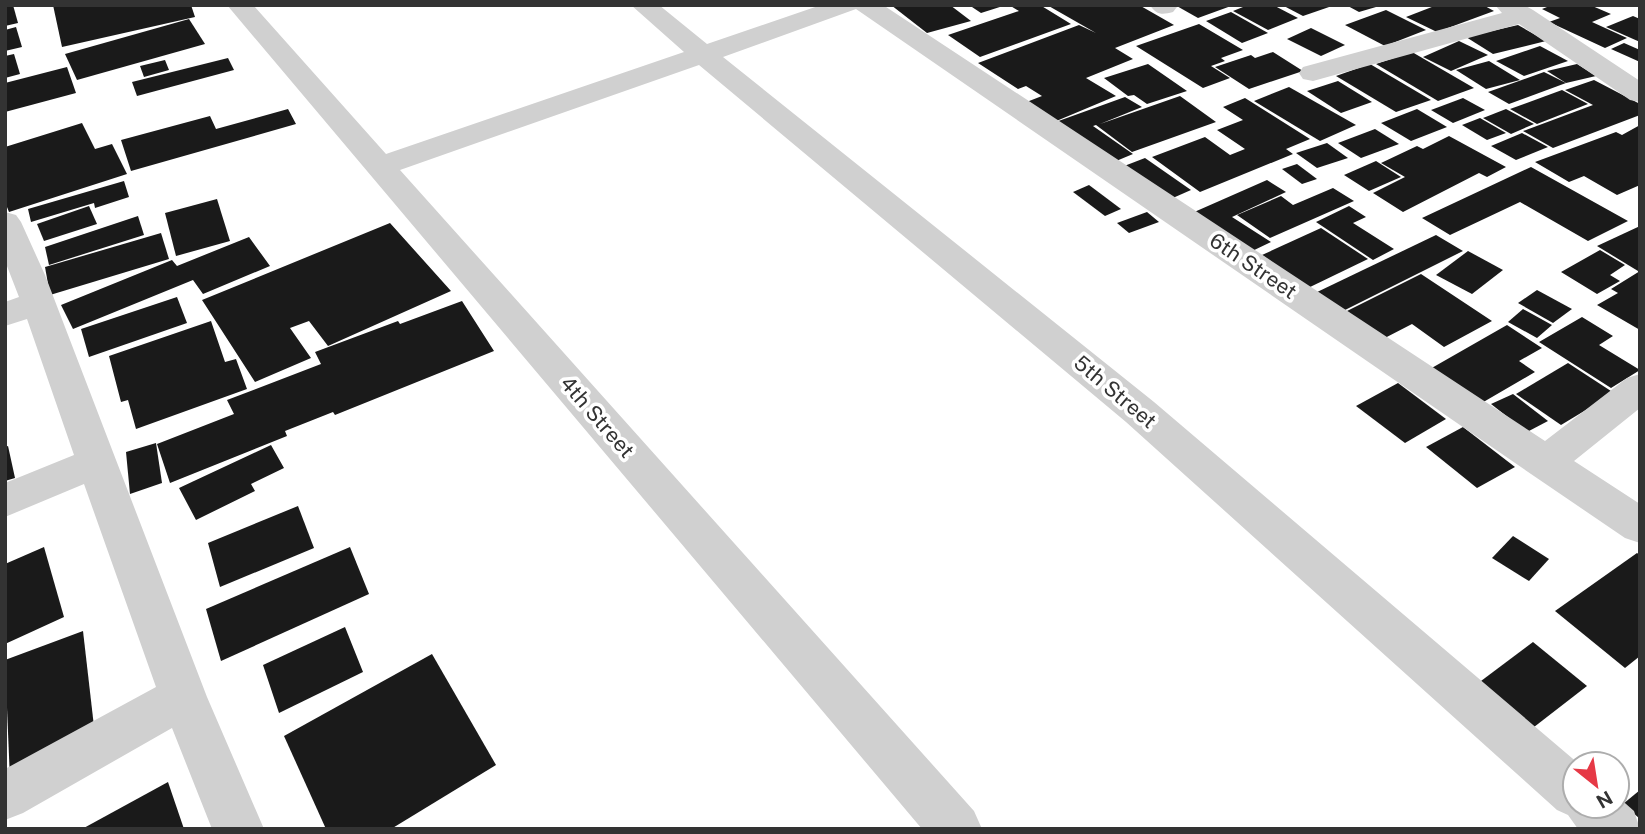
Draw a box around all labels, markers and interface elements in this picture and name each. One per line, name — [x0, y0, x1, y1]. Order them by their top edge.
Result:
street label: 6th Street — [1205, 227, 1302, 304]
street label: 5th Street — [1069, 350, 1162, 433]
street label: 4th Street — [555, 371, 640, 463]
north arrow — [1561, 750, 1631, 820]
text: N — [1593, 786, 1616, 813]

